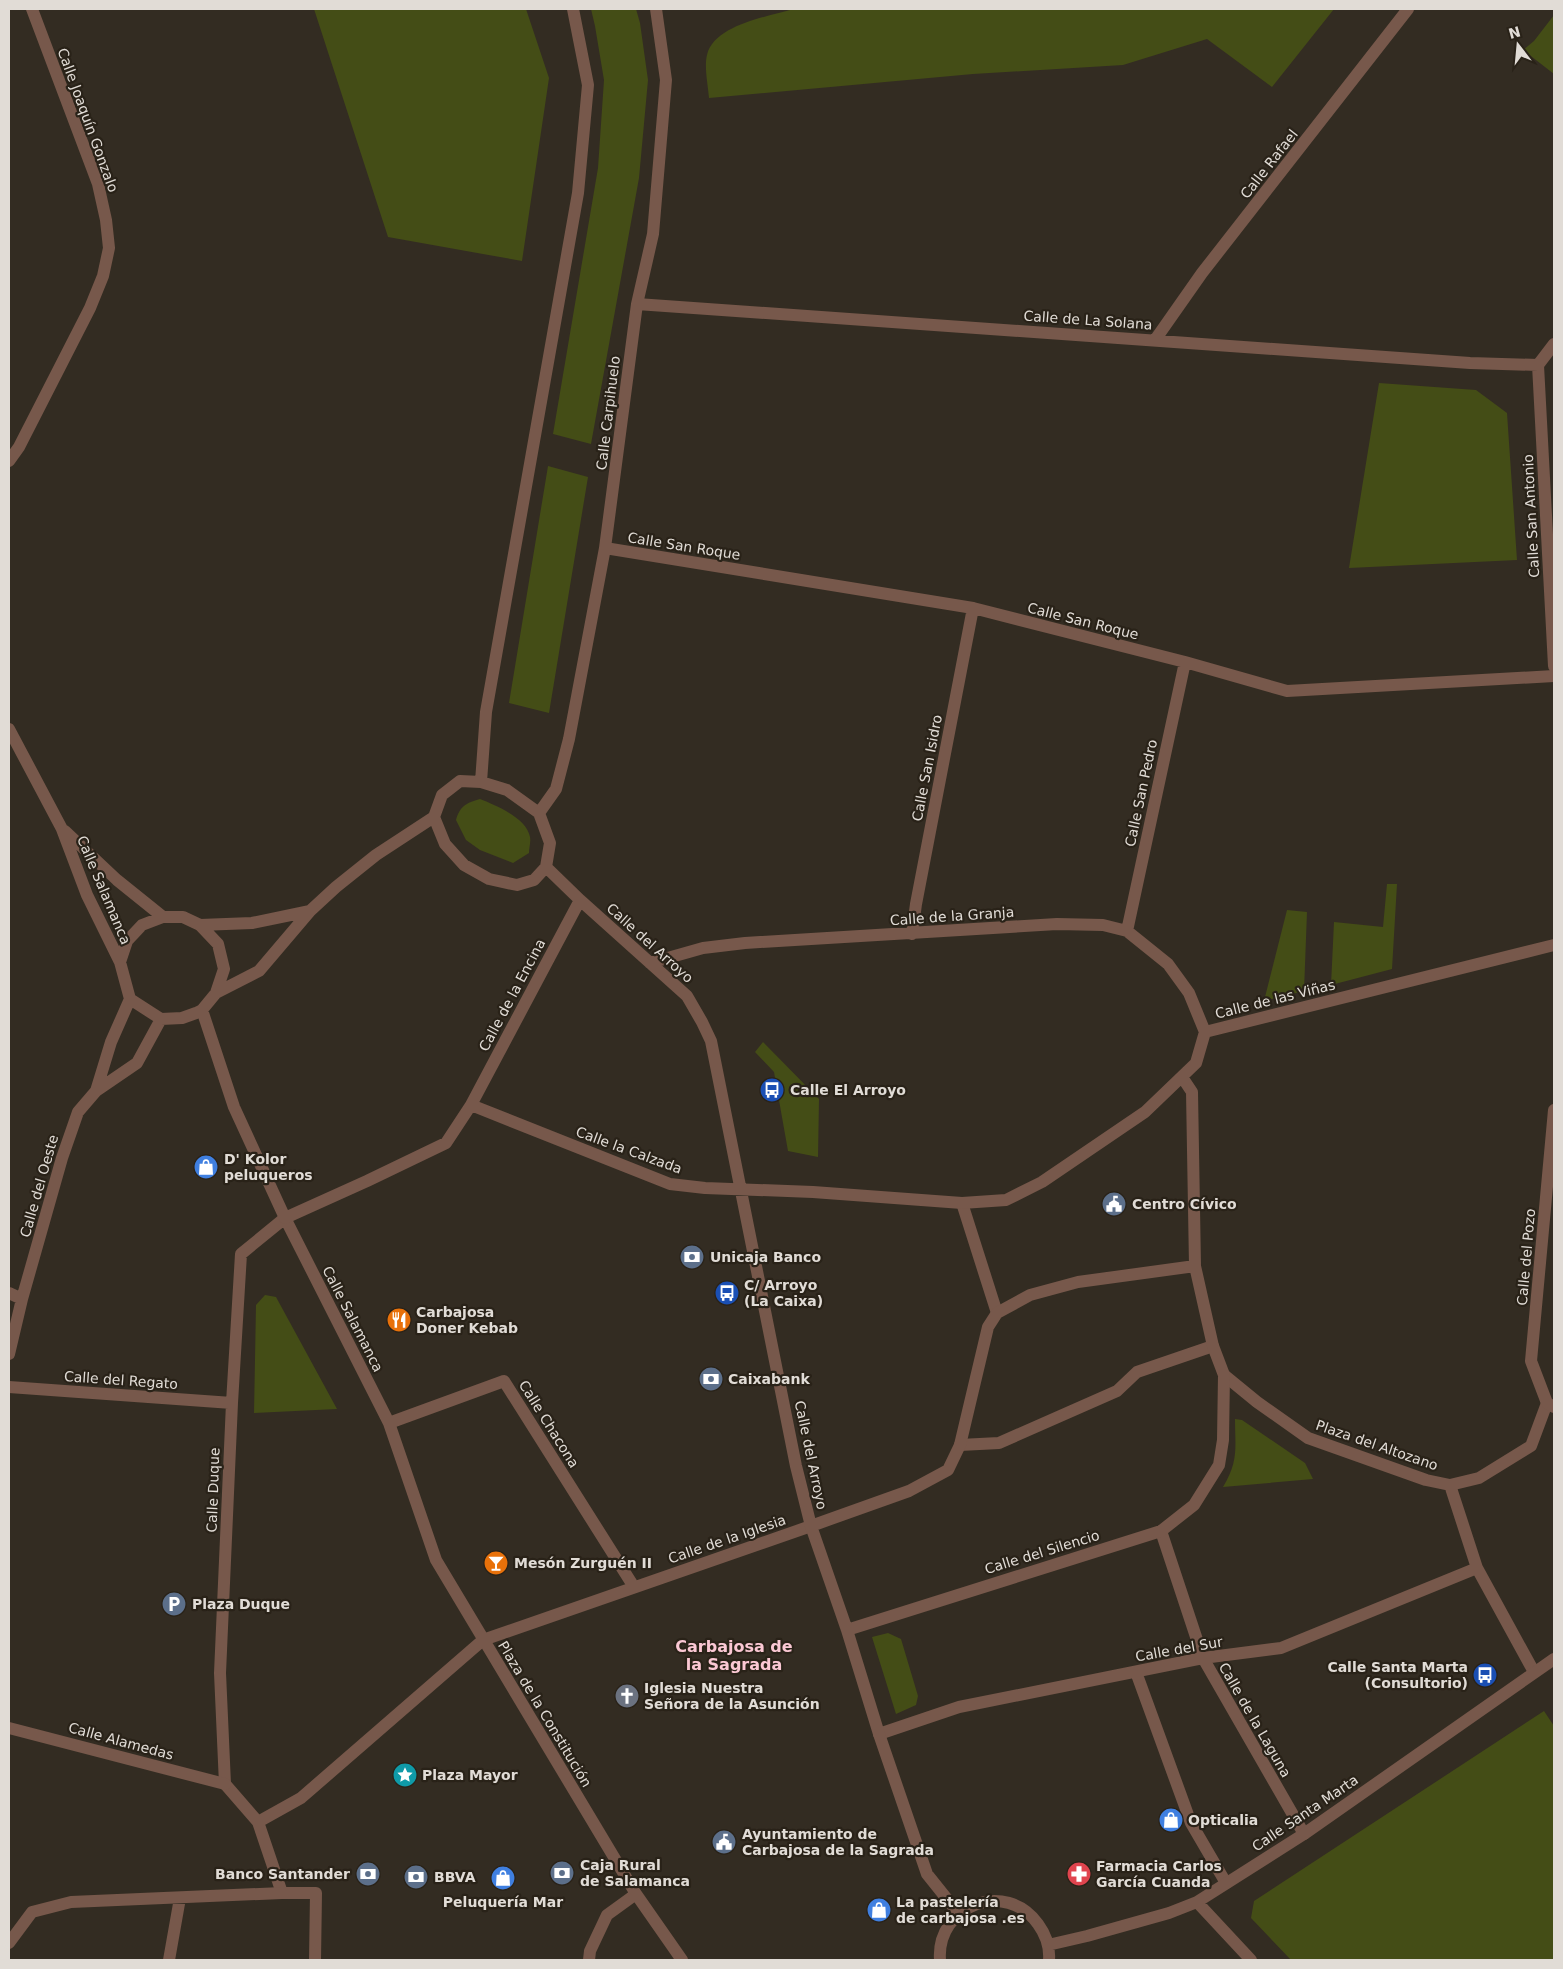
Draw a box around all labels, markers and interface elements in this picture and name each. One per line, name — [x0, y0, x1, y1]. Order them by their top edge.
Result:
north arrow — [1493, 20, 1543, 70]
text: N — [1507, 23, 1522, 42]
street label: Calle Joaquín Gonzalo — [54, 46, 122, 194]
street label: Calle Rafael — [1237, 126, 1301, 202]
street label: Calle de La Solana — [1023, 308, 1153, 332]
street label: Calle Carpihuelo — [593, 355, 623, 471]
street label: Calle San Antonio — [1520, 454, 1542, 578]
street label: Calle San Roque — [626, 529, 742, 563]
street label: Calle San Roque — [1026, 599, 1140, 643]
street label: Calle San Isidro — [909, 713, 945, 823]
street label: Calle San Pedro — [1122, 738, 1160, 848]
street label: Calle Salamanca — [74, 833, 134, 947]
street label: Calle del Arroyo — [603, 900, 697, 986]
street label: Calle de la Granja — [889, 904, 1015, 928]
street label: Calle de la Encina — [476, 936, 548, 1054]
street label: Calle de las Viñas — [1213, 976, 1337, 1022]
bus stop icon: Calle El Arroyo — [759, 1077, 785, 1103]
place label: Calle El Arroyo — [790, 1082, 906, 1098]
street label: Calle la Calzada — [574, 1123, 684, 1177]
street label: Calle del Oeste — [17, 1133, 61, 1239]
place label: D' Kolor peluqueros — [224, 1151, 313, 1183]
shop icon: D' Kolor peluqueros — [193, 1154, 219, 1180]
public building icon: Centro Cívico — [1101, 1191, 1127, 1217]
place label: Centro Cívico — [1132, 1196, 1237, 1212]
street label: Calle del Pozo — [1514, 1208, 1538, 1306]
bank icon: Unicaja Banco — [679, 1244, 705, 1270]
place label: Unicaja Banco — [710, 1249, 821, 1265]
street label: Calle Salamanca — [319, 1263, 387, 1375]
place label: C/ Arroyo (La Caixa) — [744, 1277, 823, 1309]
bus stop icon: C/ Arroyo (La Caixa) — [714, 1280, 740, 1306]
place label: Carbajosa Doner Kebab — [416, 1304, 518, 1336]
restaurant icon: Carbajosa Doner Kebab — [386, 1307, 412, 1333]
bank icon: Caixabank — [698, 1366, 724, 1392]
street label: Calle del Regato — [63, 1368, 179, 1392]
place label: Caixabank — [728, 1371, 810, 1387]
street label: Calle Chacona — [516, 1377, 582, 1471]
street label: Calle del Arroyo — [792, 1399, 830, 1511]
street label: Plaza del Altozano — [1314, 1417, 1440, 1473]
street label: Calle Duque — [204, 1447, 222, 1533]
street label: Calle de la Iglesia — [666, 1511, 788, 1567]
street label: Calle del Silencio — [983, 1527, 1101, 1577]
bar icon: Mesón Zurguén II — [483, 1550, 509, 1576]
place label: Mesón Zurguén II — [514, 1555, 652, 1571]
parking icon: Plaza Duque — [161, 1591, 187, 1617]
place label: Plaza Duque — [192, 1596, 290, 1612]
street label: Calle del Sur — [1134, 1633, 1224, 1665]
district label: Carbajosa de la Sagrada — [675, 1637, 793, 1674]
street label: Plaza de la Constitución — [495, 1638, 595, 1790]
place label: Calle Santa Marta (Consultorio) — [1327, 1659, 1468, 1691]
street label: Calle de la Laguna — [1216, 1660, 1294, 1780]
bus stop icon: Calle Santa Marta (Consultorio) — [1472, 1662, 1498, 1688]
place label: Iglesia Nuestra Señora de la Asunción — [644, 1680, 820, 1712]
church icon: Iglesia Nuestra Señora de la Asunción — [614, 1683, 640, 1709]
street label: Calle Alamedas — [67, 1719, 175, 1763]
place icon: Plaza Mayor — [392, 1762, 418, 1788]
place label: Plaza Mayor — [422, 1767, 518, 1783]
street label: Calle Santa Marta — [1249, 1772, 1361, 1854]
shop icon: Opticalia — [1158, 1807, 1184, 1833]
place label: Opticalia — [1188, 1812, 1258, 1828]
place label: Ayuntamiento de Carbajosa de la Sagrada — [742, 1826, 934, 1858]
public building icon: Ayuntamiento de Carbajosa de la Sagrada — [711, 1829, 737, 1855]
place label: Caja Rural de Salamanca — [580, 1857, 690, 1889]
place label: Farmacia Carlos García Cuanda — [1096, 1858, 1222, 1890]
bank icon: Caja Rural de Salamanca — [549, 1860, 575, 1886]
bank icon: Banco Santander — [355, 1861, 381, 1887]
pharmacy icon: Farmacia Carlos García Cuanda — [1066, 1861, 1092, 1887]
bank icon: BBVA — [403, 1864, 429, 1890]
shop icon: Peluquería Mar — [490, 1865, 516, 1891]
place label: Banco Santander — [215, 1866, 350, 1882]
place label: BBVA — [434, 1869, 476, 1885]
place label: Peluquería Mar — [443, 1894, 563, 1910]
place label: La pastelería de carbajosa .es — [896, 1894, 1025, 1926]
shop icon: La pastelería de carbajosa .es — [866, 1897, 892, 1923]

